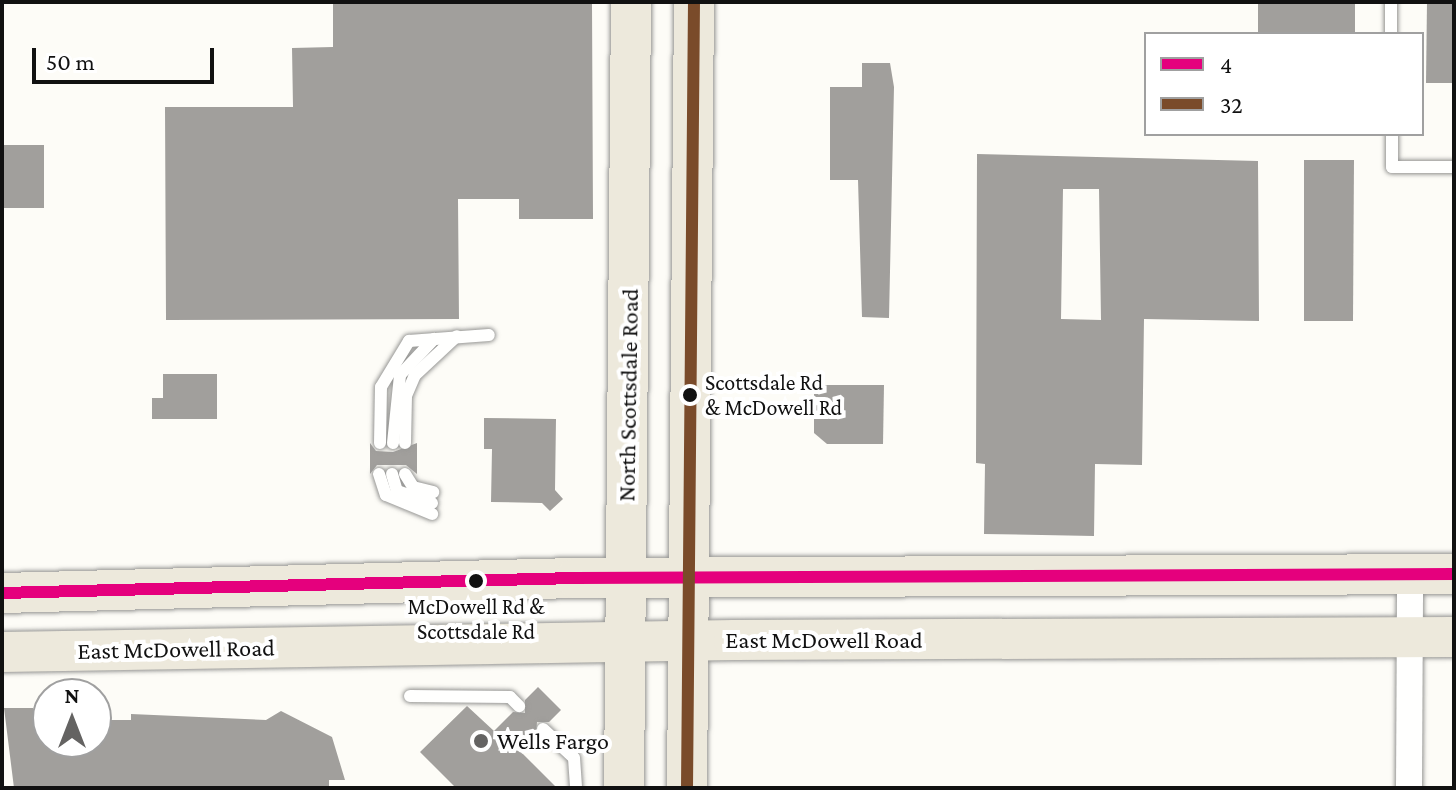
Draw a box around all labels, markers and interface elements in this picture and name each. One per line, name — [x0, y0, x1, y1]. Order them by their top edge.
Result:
scale bar — [36, 32, 218, 82]
legend — [1144, 32, 1424, 136]
text: 50 m — [46, 48, 95, 75]
text: 4 — [1220, 51, 1232, 78]
text: 32 — [1220, 91, 1243, 118]
street label: North Scottsdale Road — [612, 288, 644, 502]
place label: Scottsdale Rd & McDowell Rd — [705, 369, 842, 420]
marker: Scottsdale Rd & McDowell Rd — [682, 387, 698, 403]
marker: McDowell Rd & Scottsdale Rd — [468, 573, 484, 589]
place label: McDowell Rd & Scottsdale Rd — [407, 593, 545, 644]
street label: East McDowell Road — [725, 626, 923, 654]
street label: East McDowell Road — [77, 633, 275, 665]
north arrow — [32, 678, 112, 758]
text: N — [65, 683, 80, 708]
place label: Wells Fargo — [497, 727, 609, 755]
marker: Wells Fargo — [472, 732, 490, 750]

